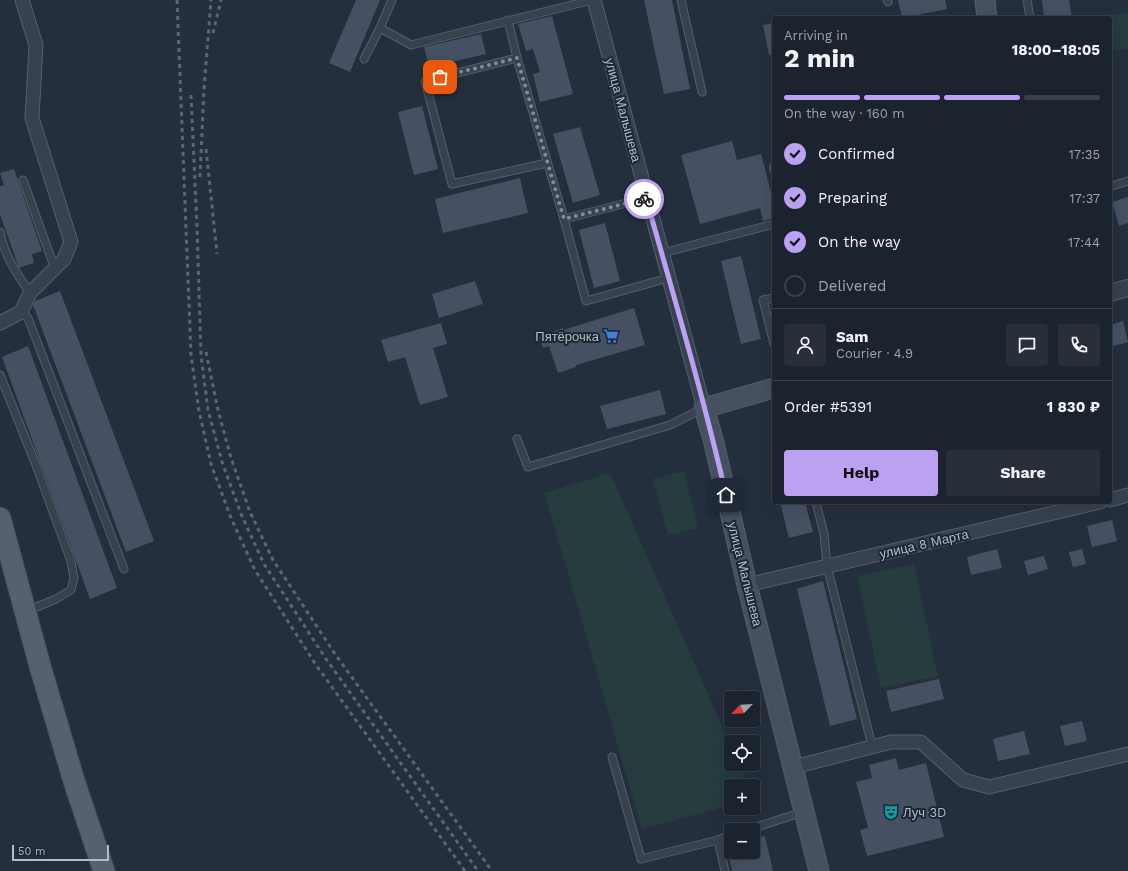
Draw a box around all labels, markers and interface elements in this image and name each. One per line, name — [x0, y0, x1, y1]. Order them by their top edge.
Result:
text: Arriving in — [784, 28, 848, 43]
text: 18:00–18:05 — [1012, 41, 1100, 59]
text: 2 min — [784, 43, 855, 73]
street label: улица Малышева — [602, 56, 644, 164]
pin — [423, 60, 457, 94]
icon: bag — [429, 66, 451, 88]
text: On the way · 160 m — [784, 106, 905, 121]
icon: check — [784, 143, 806, 165]
text: Confirmed — [818, 145, 895, 163]
text: 17:35 — [1069, 147, 1100, 162]
courier — [624, 179, 664, 219]
icon: check — [784, 187, 806, 209]
icon: bike — [633, 188, 655, 210]
text: Preparing — [818, 189, 887, 207]
text: 17:37 — [1069, 191, 1100, 206]
icon: check — [784, 231, 806, 253]
text: On the way — [818, 233, 900, 251]
text: 17:44 — [1068, 235, 1100, 250]
text: Delivered — [818, 277, 886, 295]
button: person — [784, 324, 826, 366]
button: chat — [1006, 324, 1048, 366]
button: phone — [1058, 324, 1100, 366]
supermarket icon: Пятёрочка — [602, 327, 620, 345]
text: Sam — [836, 328, 868, 346]
place label: Пятёрочка — [535, 329, 600, 344]
text: Courier · 4.9 — [836, 346, 913, 361]
text: Order #5391 — [784, 398, 872, 416]
text: 1 830 ₽ — [1047, 398, 1100, 416]
button: Help — [784, 450, 938, 496]
button: Share — [946, 450, 1100, 496]
pin — [709, 478, 743, 512]
icon: home — [715, 484, 737, 506]
street label: улица Малышева — [725, 520, 765, 628]
street label: улица 8 Марта — [878, 526, 971, 562]
north arrow — [724, 691, 760, 727]
map controls — [724, 691, 760, 859]
button: locate — [724, 735, 760, 771]
button: + — [724, 779, 760, 815]
theatre icon: Луч 3D — [882, 803, 900, 821]
place label: Луч 3D — [903, 805, 946, 820]
button: − — [724, 823, 760, 859]
scale bar — [12, 843, 109, 862]
text: 50 m — [18, 845, 45, 858]

